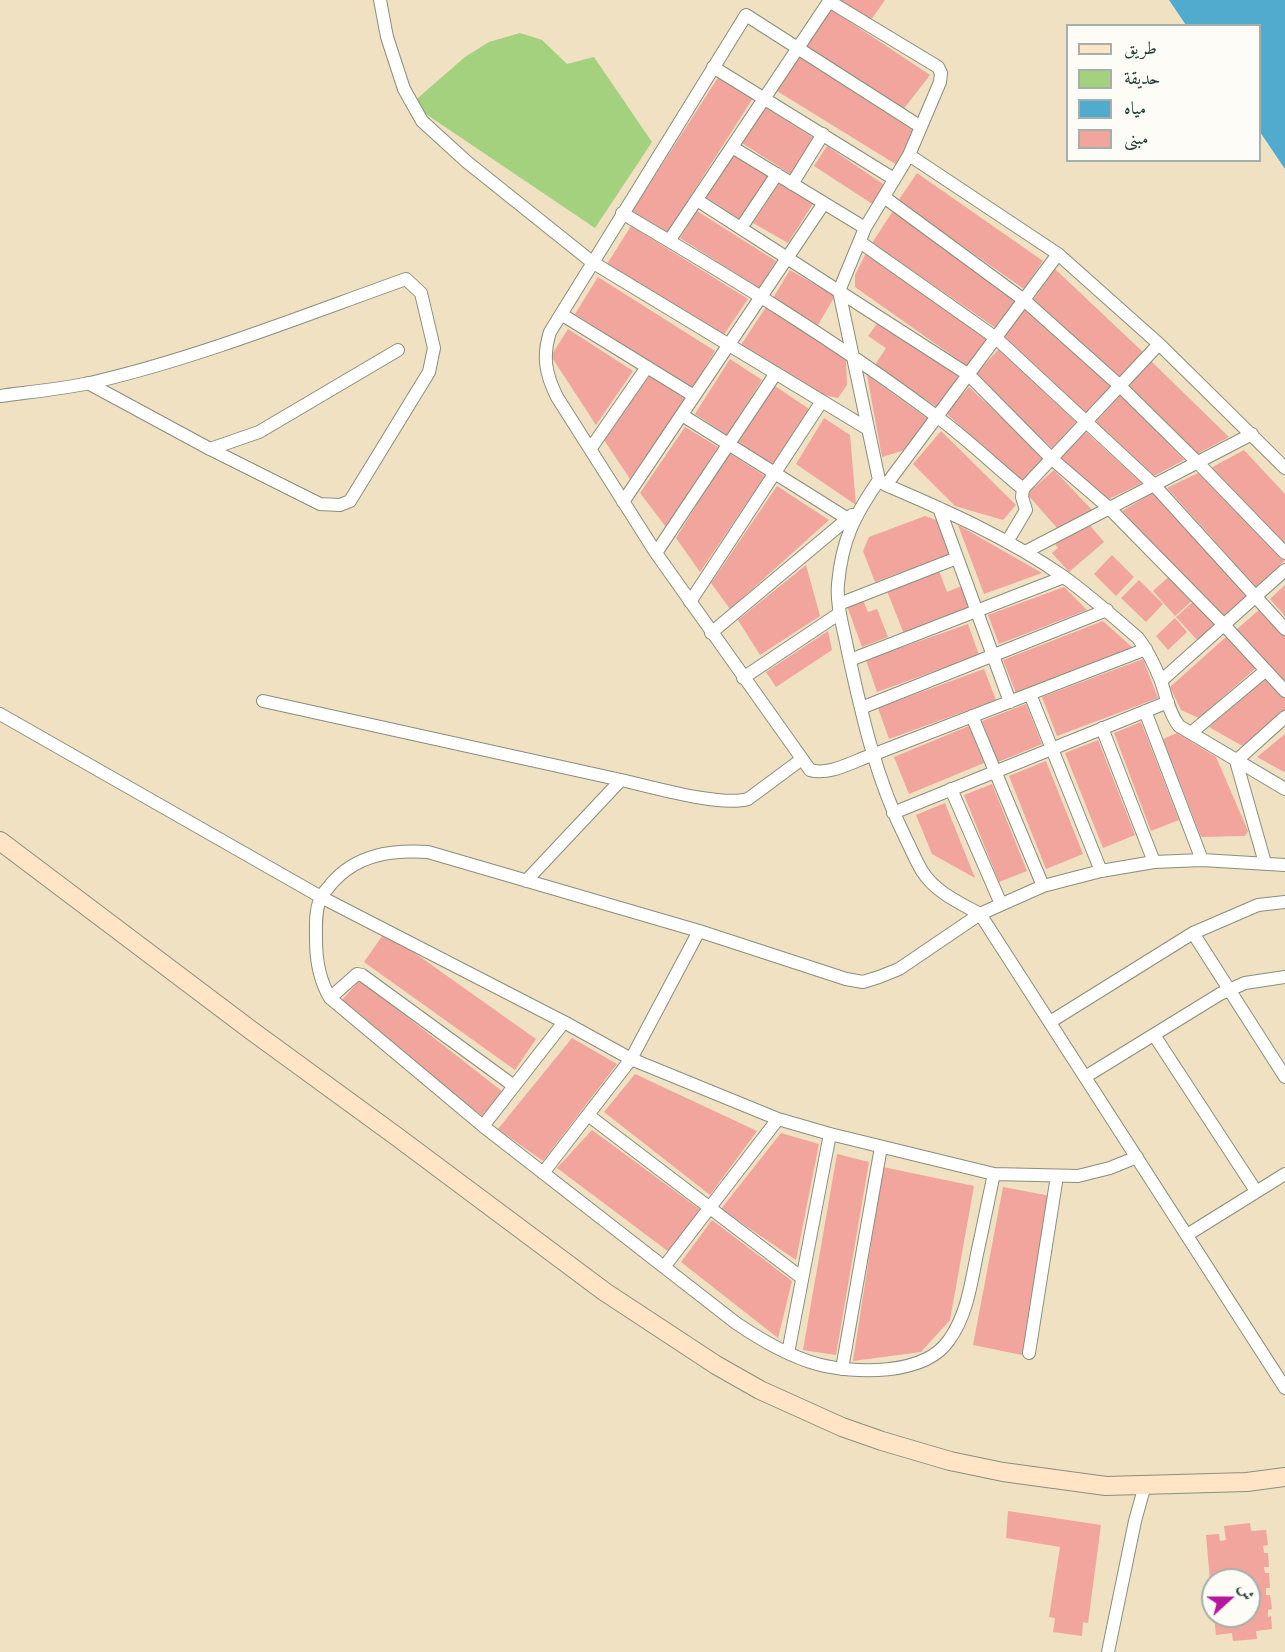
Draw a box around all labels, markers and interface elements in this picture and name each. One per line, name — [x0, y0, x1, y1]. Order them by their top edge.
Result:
legend — [1066, 24, 1261, 162]
text: طريق — [1124, 36, 1157, 59]
text: حديقة — [1124, 66, 1160, 89]
text: مياه — [1124, 96, 1146, 119]
text: مبنى — [1124, 126, 1149, 149]
north arrow — [1201, 1568, 1261, 1628]
text: ش — [1234, 1581, 1259, 1603]

